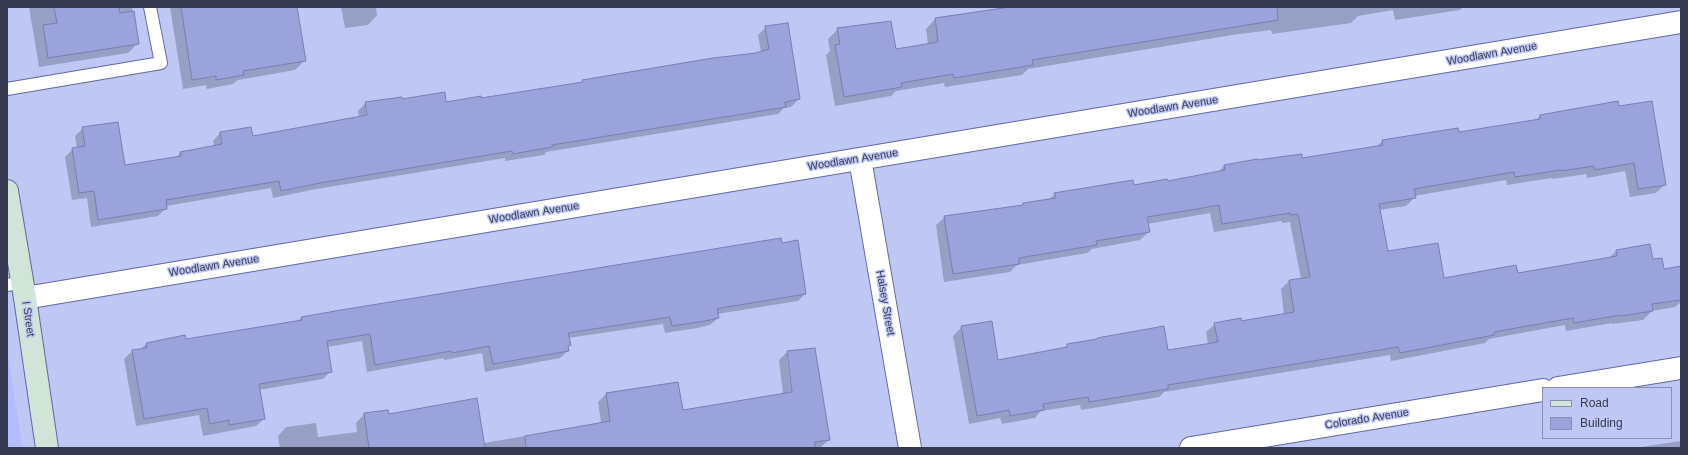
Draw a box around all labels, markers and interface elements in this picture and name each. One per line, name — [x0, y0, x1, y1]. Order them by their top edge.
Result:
street label: Woodlawn Avenue — [1446, 40, 1538, 68]
street label: Woodlawn Avenue — [1127, 93, 1219, 121]
street label: Woodlawn Avenue — [807, 146, 899, 174]
street label: Woodlawn Avenue — [488, 199, 580, 227]
street label: Woodlawn Avenue — [168, 252, 260, 280]
street label: Halsey Street — [873, 269, 897, 337]
street label: I Street — [19, 301, 37, 337]
legend — [1542, 387, 1672, 439]
text: Road — [1580, 396, 1609, 410]
street label: Colorado Avenue — [1324, 406, 1410, 432]
text: Building — [1580, 416, 1623, 430]

